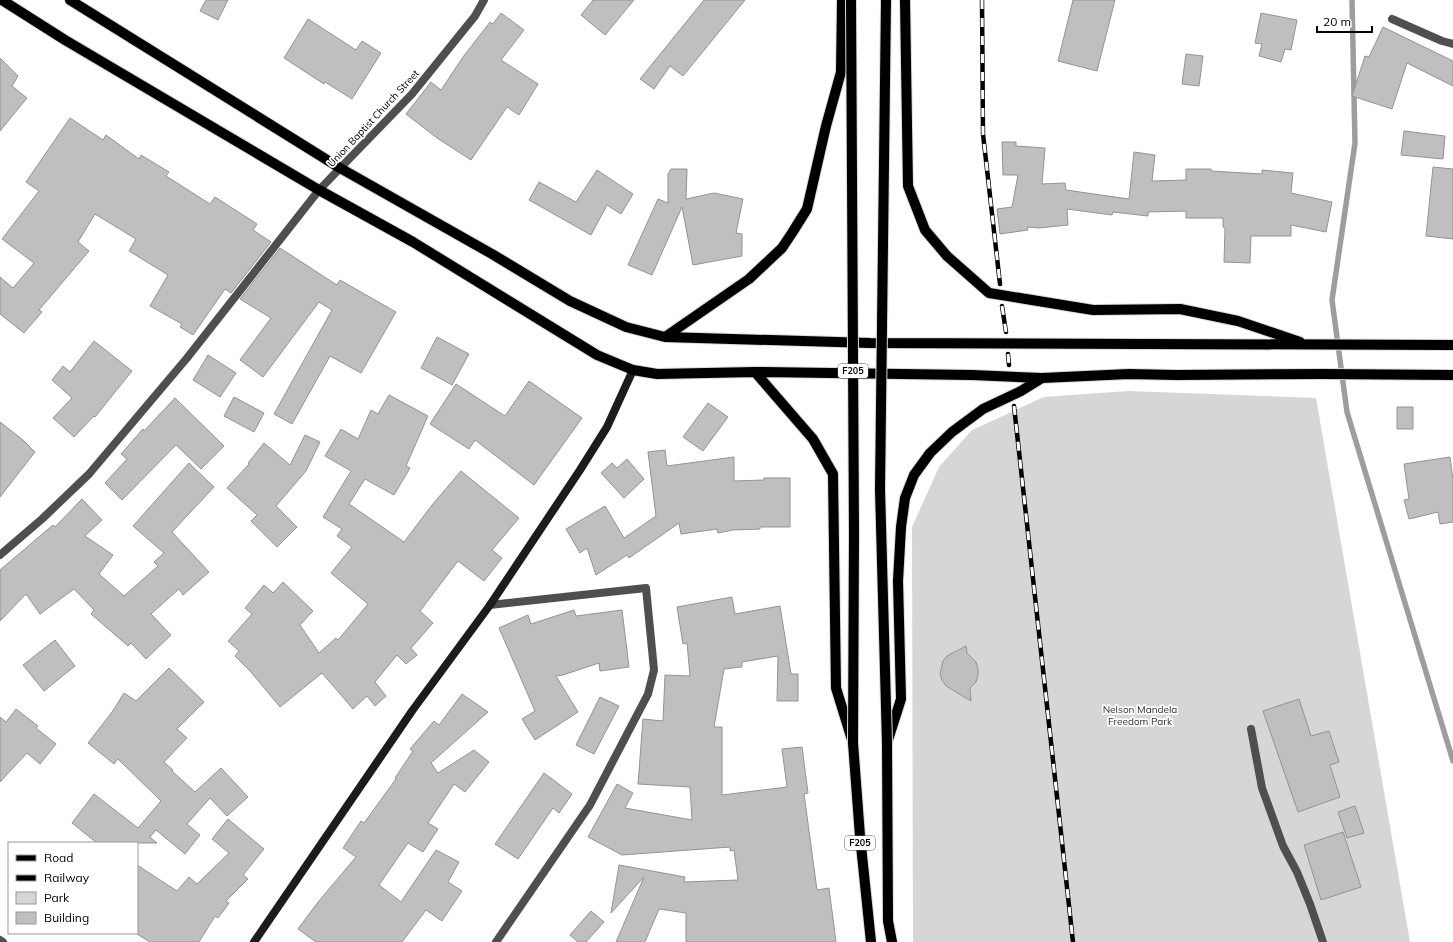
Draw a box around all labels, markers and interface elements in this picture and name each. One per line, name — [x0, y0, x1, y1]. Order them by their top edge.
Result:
scale bar — [1317, 8, 1372, 34]
text: 20 m — [1323, 14, 1351, 29]
street label: Union Baptist Church Street — [325, 67, 422, 170]
road number: F205 — [838, 364, 868, 378]
park label: Nelson Mandela Freedom Park — [1103, 703, 1177, 728]
road number: F205 — [845, 836, 875, 850]
legend — [8, 842, 138, 934]
text: Road — [44, 850, 73, 865]
text: Railway — [44, 870, 90, 885]
text: Park — [44, 890, 70, 905]
text: Building — [44, 910, 89, 925]

